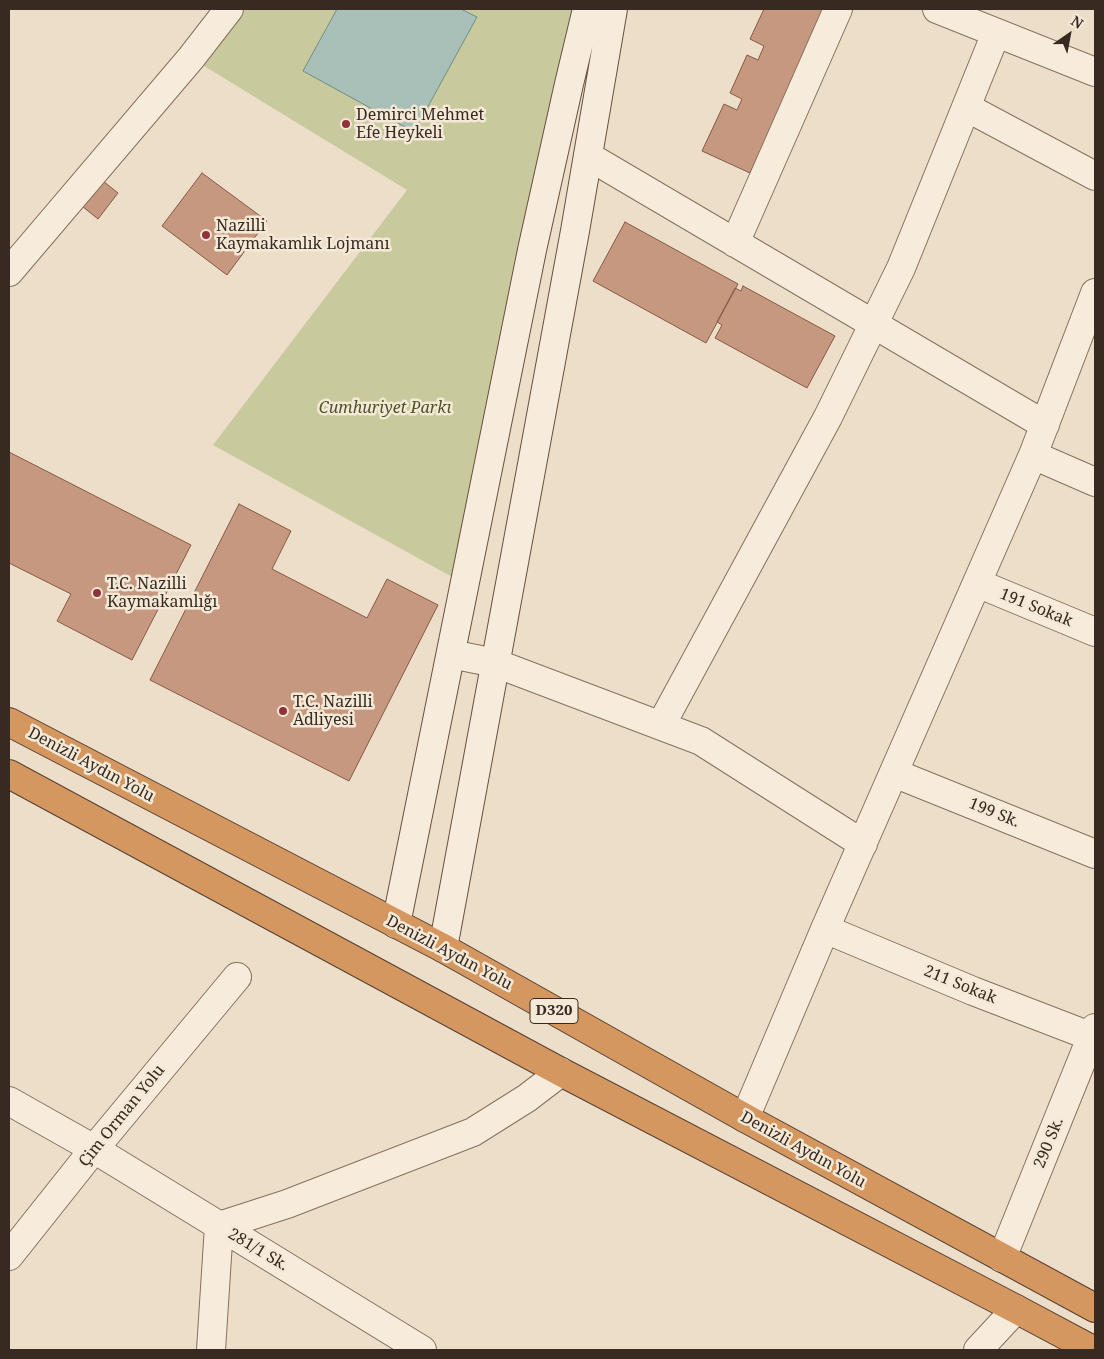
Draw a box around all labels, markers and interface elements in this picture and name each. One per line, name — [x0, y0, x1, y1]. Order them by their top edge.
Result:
north arrow — [1044, 10, 1094, 60]
text: N — [1068, 11, 1087, 33]
place label: Demirci Mehmet Efe Heykeli — [356, 105, 484, 143]
marker: Demirci Mehmet Efe Heykeli — [340, 118, 352, 130]
place label: Nazilli Kaymakamlık Lojmanı — [216, 216, 390, 254]
marker: Nazilli Kaymakamlık Lojmanı — [200, 229, 212, 241]
park label: Cumhuriyet Parkı — [319, 398, 451, 418]
place label: T.C. Nazilli Kaymakamlığı — [107, 574, 217, 612]
street label: 191 Sokak — [997, 585, 1075, 631]
marker: T.C. Nazilli Kaymakamlığı — [91, 587, 103, 599]
place label: T.C. Nazilli Adliyesi — [293, 692, 373, 730]
marker: T.C. Nazilli Adliyesi — [277, 705, 289, 717]
street label: Denizli Aydın Yolu — [25, 724, 157, 806]
street label: 199 Sk. — [966, 794, 1022, 832]
street label: Denizli Aydın Yolu — [383, 912, 515, 994]
street label: 211 Sokak — [921, 962, 999, 1008]
road number: D320 — [530, 998, 578, 1024]
street label: Çim Orman Yolu — [75, 1061, 169, 1171]
street label: Denizli Aydın Yolu — [737, 1108, 869, 1192]
street label: 290 Sk. — [1030, 1115, 1068, 1171]
street label: 281/1 Sk. — [225, 1225, 291, 1275]

